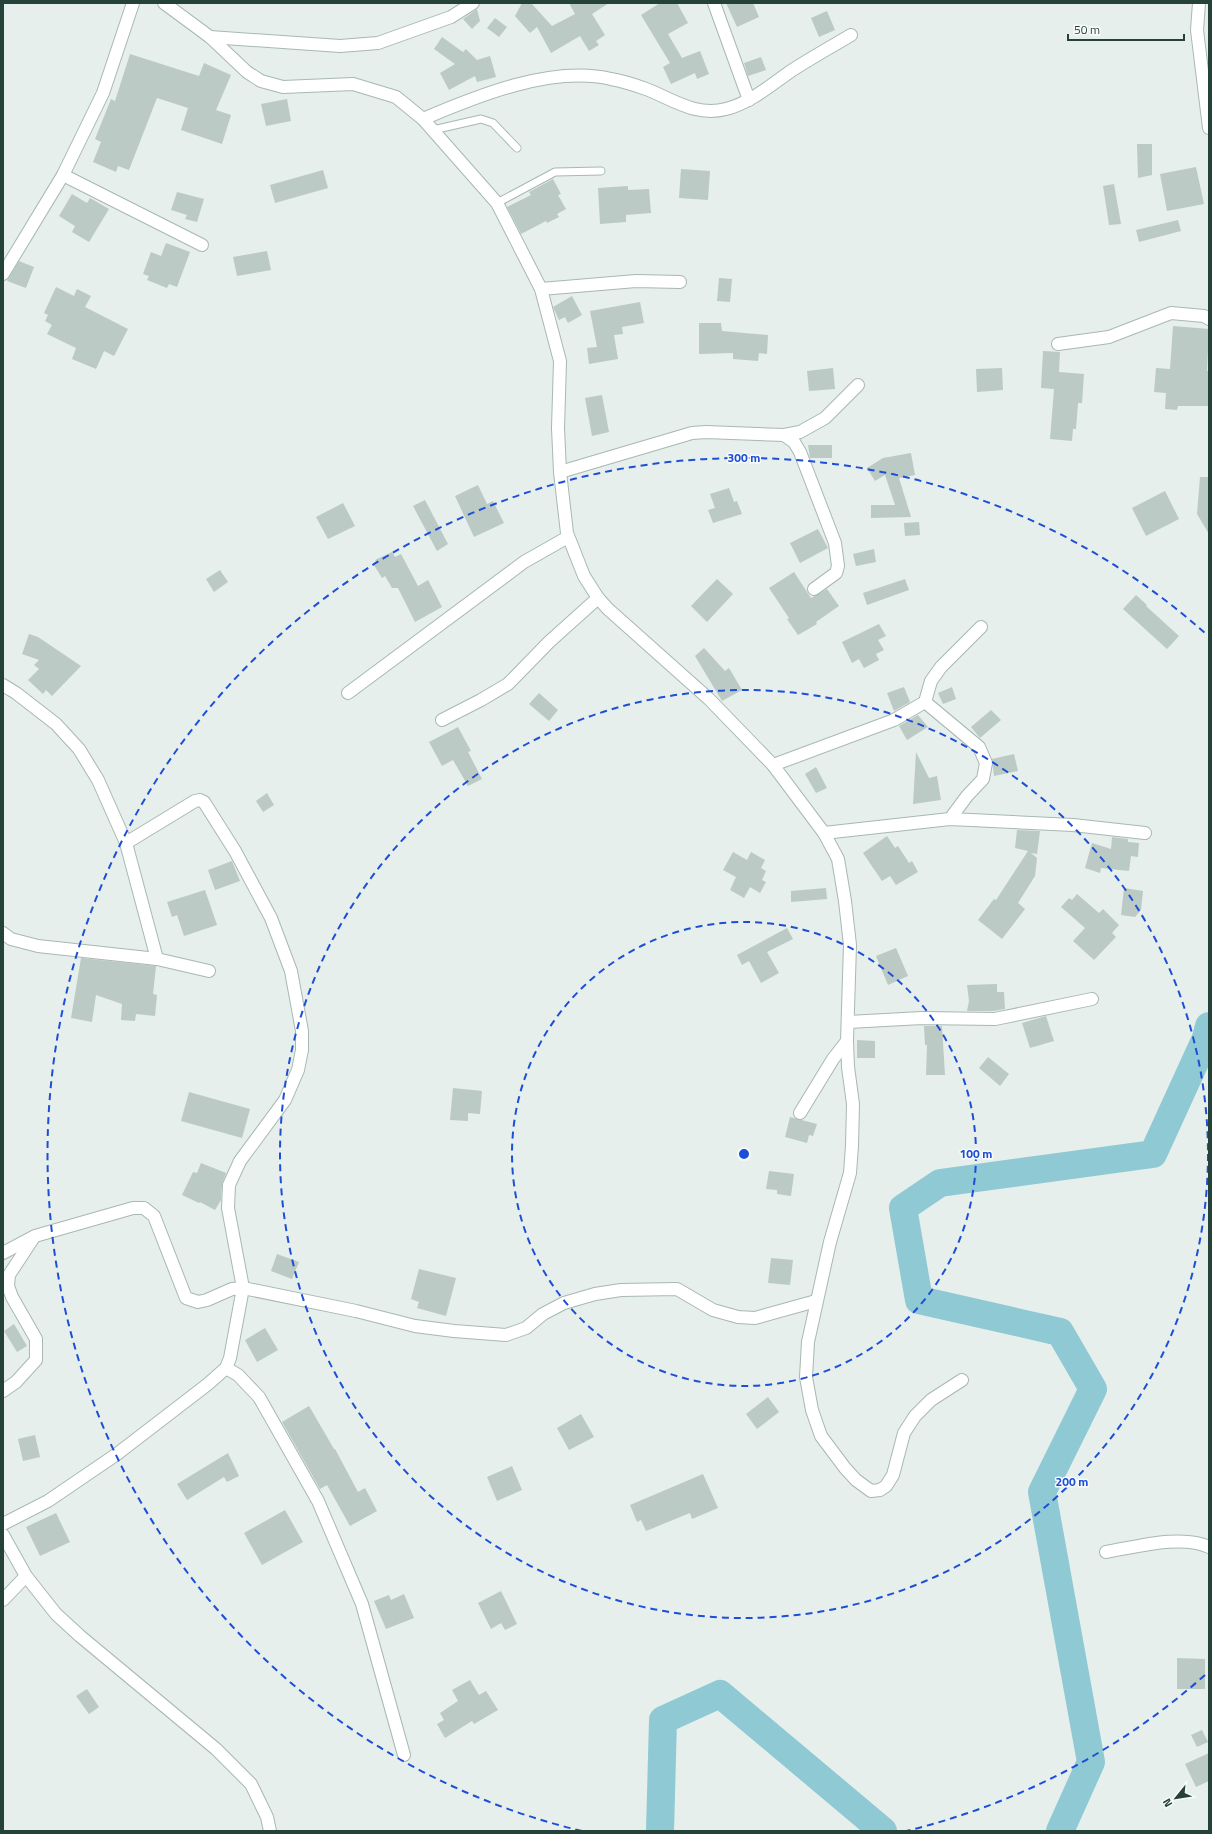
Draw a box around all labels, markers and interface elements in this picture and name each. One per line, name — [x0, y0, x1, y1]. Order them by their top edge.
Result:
scale bar — [1068, 16, 1184, 42]
text: 50 m — [1074, 20, 1100, 39]
text: 300 m — [728, 448, 760, 467]
text: 100 m — [960, 1144, 992, 1163]
centre of rings — [737, 1147, 751, 1161]
text: 200 m — [1056, 1472, 1088, 1491]
north arrow — [1156, 1778, 1196, 1818]
text: N — [1159, 1796, 1176, 1810]

